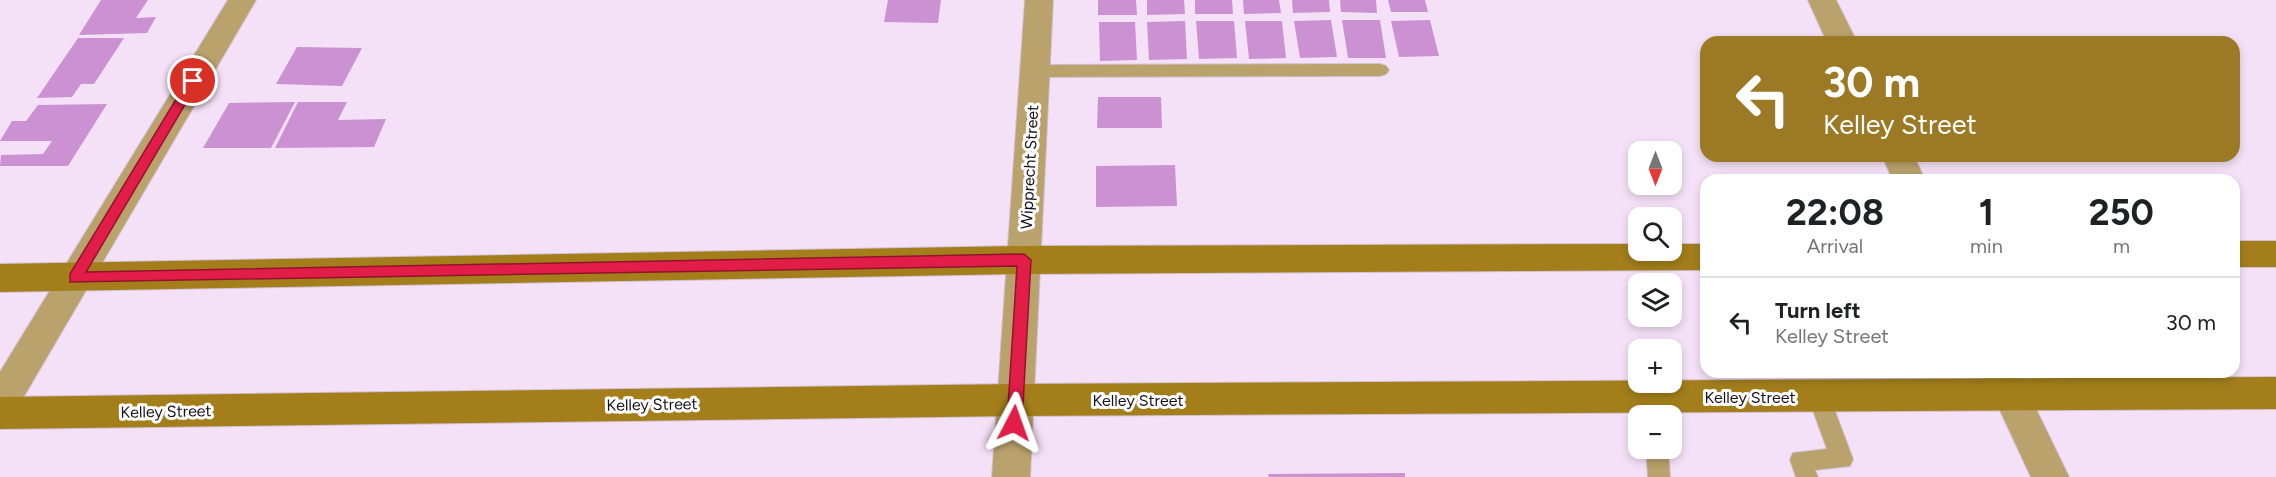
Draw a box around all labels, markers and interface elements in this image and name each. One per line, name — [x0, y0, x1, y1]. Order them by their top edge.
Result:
pin — [167, 55, 218, 106]
text: 30 m — [1823, 57, 1920, 108]
icon: left — [1724, 60, 1802, 138]
icon: arrive — [176, 64, 209, 97]
street label: Wipprecht Street — [1017, 104, 1042, 230]
text: Kelley Street — [1823, 108, 1977, 141]
north arrow — [1628, 141, 1682, 195]
map controls — [1628, 141, 1682, 459]
text: 22:08 — [1786, 191, 1884, 234]
text: 1 — [1979, 191, 1994, 234]
text: 250 — [2089, 191, 2154, 234]
button: search — [1628, 207, 1682, 261]
text: Arrival — [1807, 234, 1863, 258]
text: min — [1970, 234, 2003, 258]
text: m — [2113, 234, 2130, 258]
button: layers — [1628, 273, 1682, 327]
text: Turn left — [1775, 297, 1861, 324]
icon: left — [1724, 306, 1757, 339]
text: 30 m — [2166, 309, 2216, 336]
text: Kelley Street — [1775, 324, 1889, 348]
button: + — [1628, 339, 1682, 393]
street label: Kelley Street — [1704, 388, 1796, 407]
position arrow — [982, 391, 1046, 455]
street label: Kelley Street — [1092, 391, 1184, 410]
street label: Kelley Street — [606, 394, 698, 415]
street label: Kelley Street — [120, 401, 212, 422]
button: − — [1628, 405, 1682, 459]

